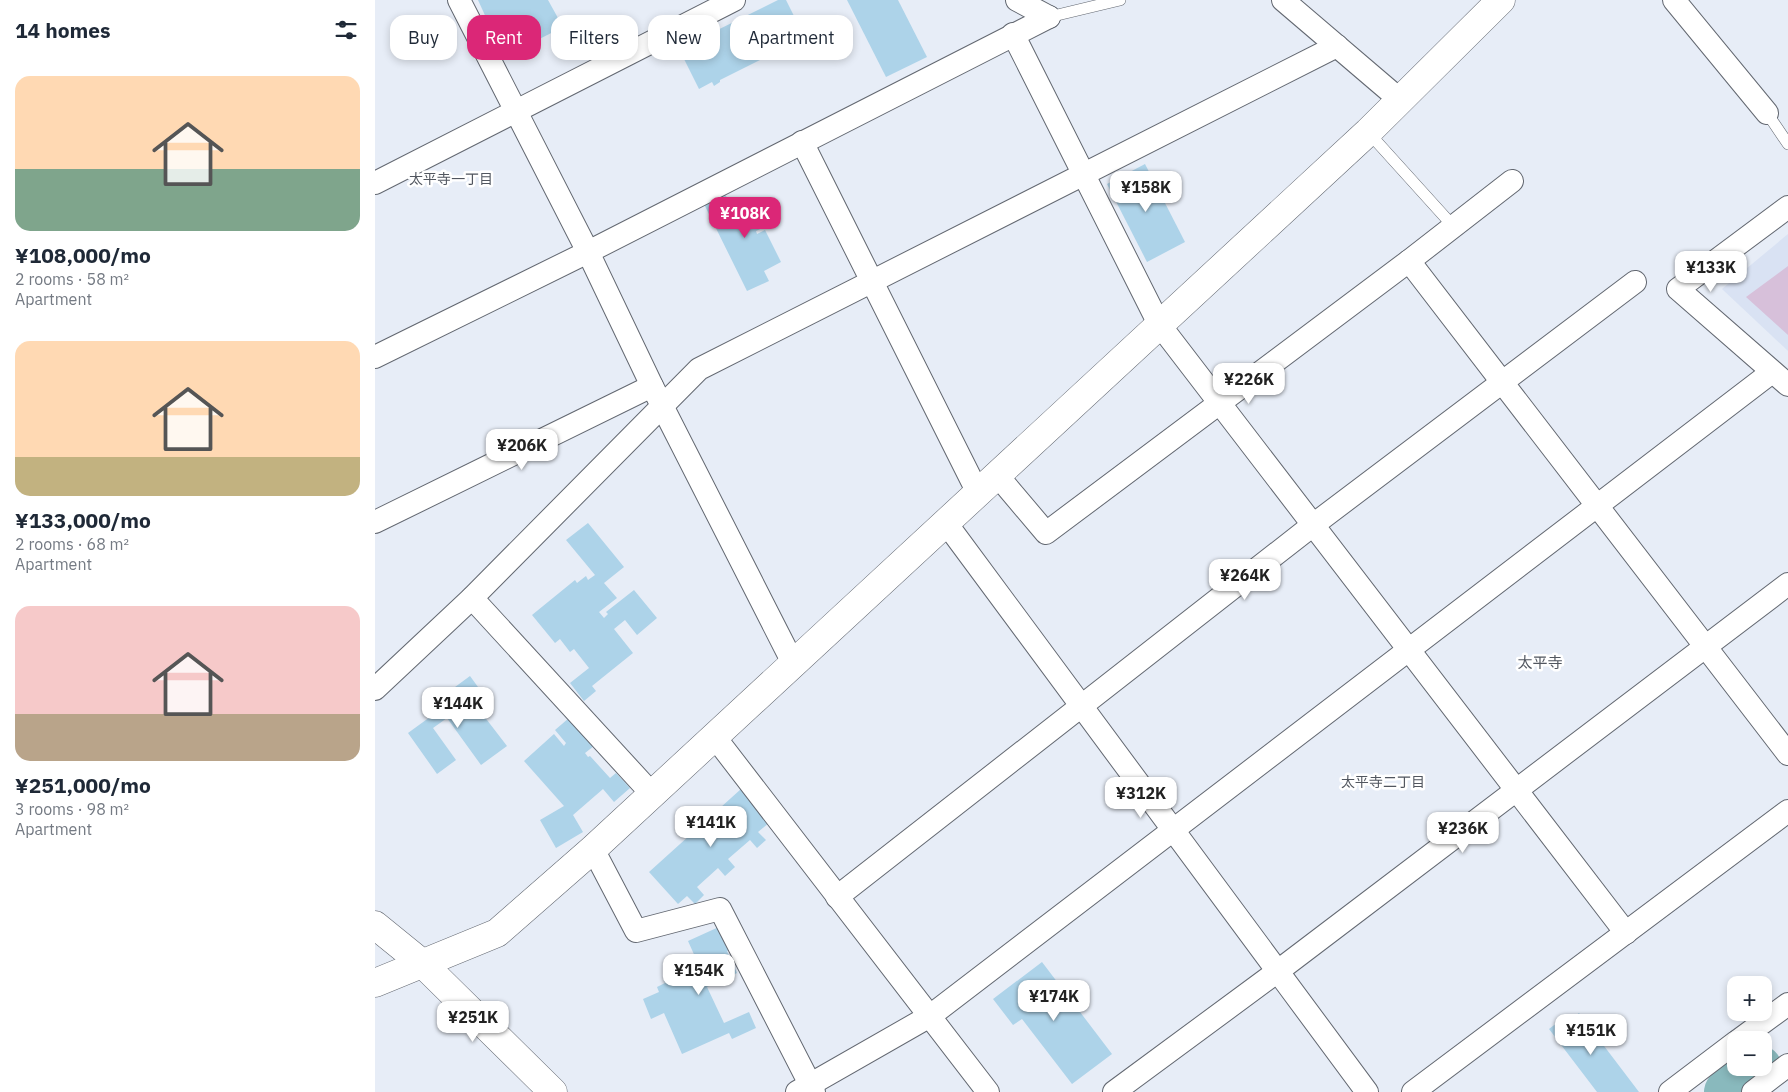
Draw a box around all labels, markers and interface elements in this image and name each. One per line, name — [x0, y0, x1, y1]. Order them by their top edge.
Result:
chip: Buy — [390, 15, 457, 60]
chip: Rent — [467, 15, 541, 60]
chip: Filters — [551, 15, 638, 60]
chip: New — [648, 15, 720, 60]
chip: Apartment — [730, 15, 853, 60]
text: 14 homes — [15, 16, 111, 44]
icon: filters — [332, 16, 360, 44]
icon: home — [143, 109, 233, 199]
district label: 太平寺一丁目 — [409, 170, 493, 188]
pin: ¥158K — [1111, 170, 1181, 213]
text: ¥158K — [1121, 177, 1171, 197]
pin: ¥108K — [710, 196, 780, 239]
text: ¥108K — [720, 203, 770, 223]
text: ¥108,000/mo — [15, 241, 151, 269]
pin: ¥133K — [1676, 250, 1746, 293]
text: ¥133K — [1686, 257, 1736, 277]
text: 2 rooms · 58 m² — [15, 269, 129, 289]
text: Apartment — [15, 289, 92, 309]
pin: ¥226K — [1214, 362, 1284, 405]
text: ¥226K — [1224, 369, 1274, 389]
icon: home — [143, 374, 233, 464]
pin: ¥206K — [487, 428, 557, 471]
text: ¥206K — [497, 435, 547, 455]
text: ¥133,000/mo — [15, 506, 151, 534]
text: 2 rooms · 68 m² — [15, 534, 129, 554]
text: Apartment — [15, 554, 92, 574]
pin: ¥264K — [1210, 558, 1280, 601]
text: ¥264K — [1220, 565, 1270, 585]
icon: home — [143, 639, 233, 729]
district label: 太平寺 — [1517, 653, 1563, 672]
pin: ¥144K — [423, 686, 493, 729]
text: ¥144K — [433, 693, 483, 713]
text: ¥251,000/mo — [15, 771, 151, 799]
district label: 太平寺二丁目 — [1341, 773, 1425, 791]
pin: ¥312K — [1106, 776, 1176, 819]
text: ¥312K — [1116, 783, 1166, 803]
text: 3 rooms · 98 m² — [15, 799, 129, 819]
pin: ¥141K — [676, 806, 746, 848]
text: ¥141K — [686, 812, 736, 832]
pin: ¥236K — [1428, 812, 1498, 854]
text: ¥236K — [1438, 818, 1488, 838]
text: Apartment — [15, 819, 92, 839]
pin: ¥154K — [664, 954, 734, 996]
text: ¥154K — [674, 960, 724, 980]
map controls — [1727, 976, 1772, 1076]
button: + — [1727, 976, 1772, 1021]
pin: ¥174K — [1019, 980, 1089, 1022]
text: ¥174K — [1029, 986, 1079, 1006]
pin: ¥251K — [438, 1000, 508, 1043]
text: ¥251K — [448, 1007, 498, 1027]
pin: ¥151K — [1556, 1014, 1626, 1056]
text: ¥151K — [1566, 1020, 1616, 1040]
button: − — [1727, 1031, 1772, 1076]

